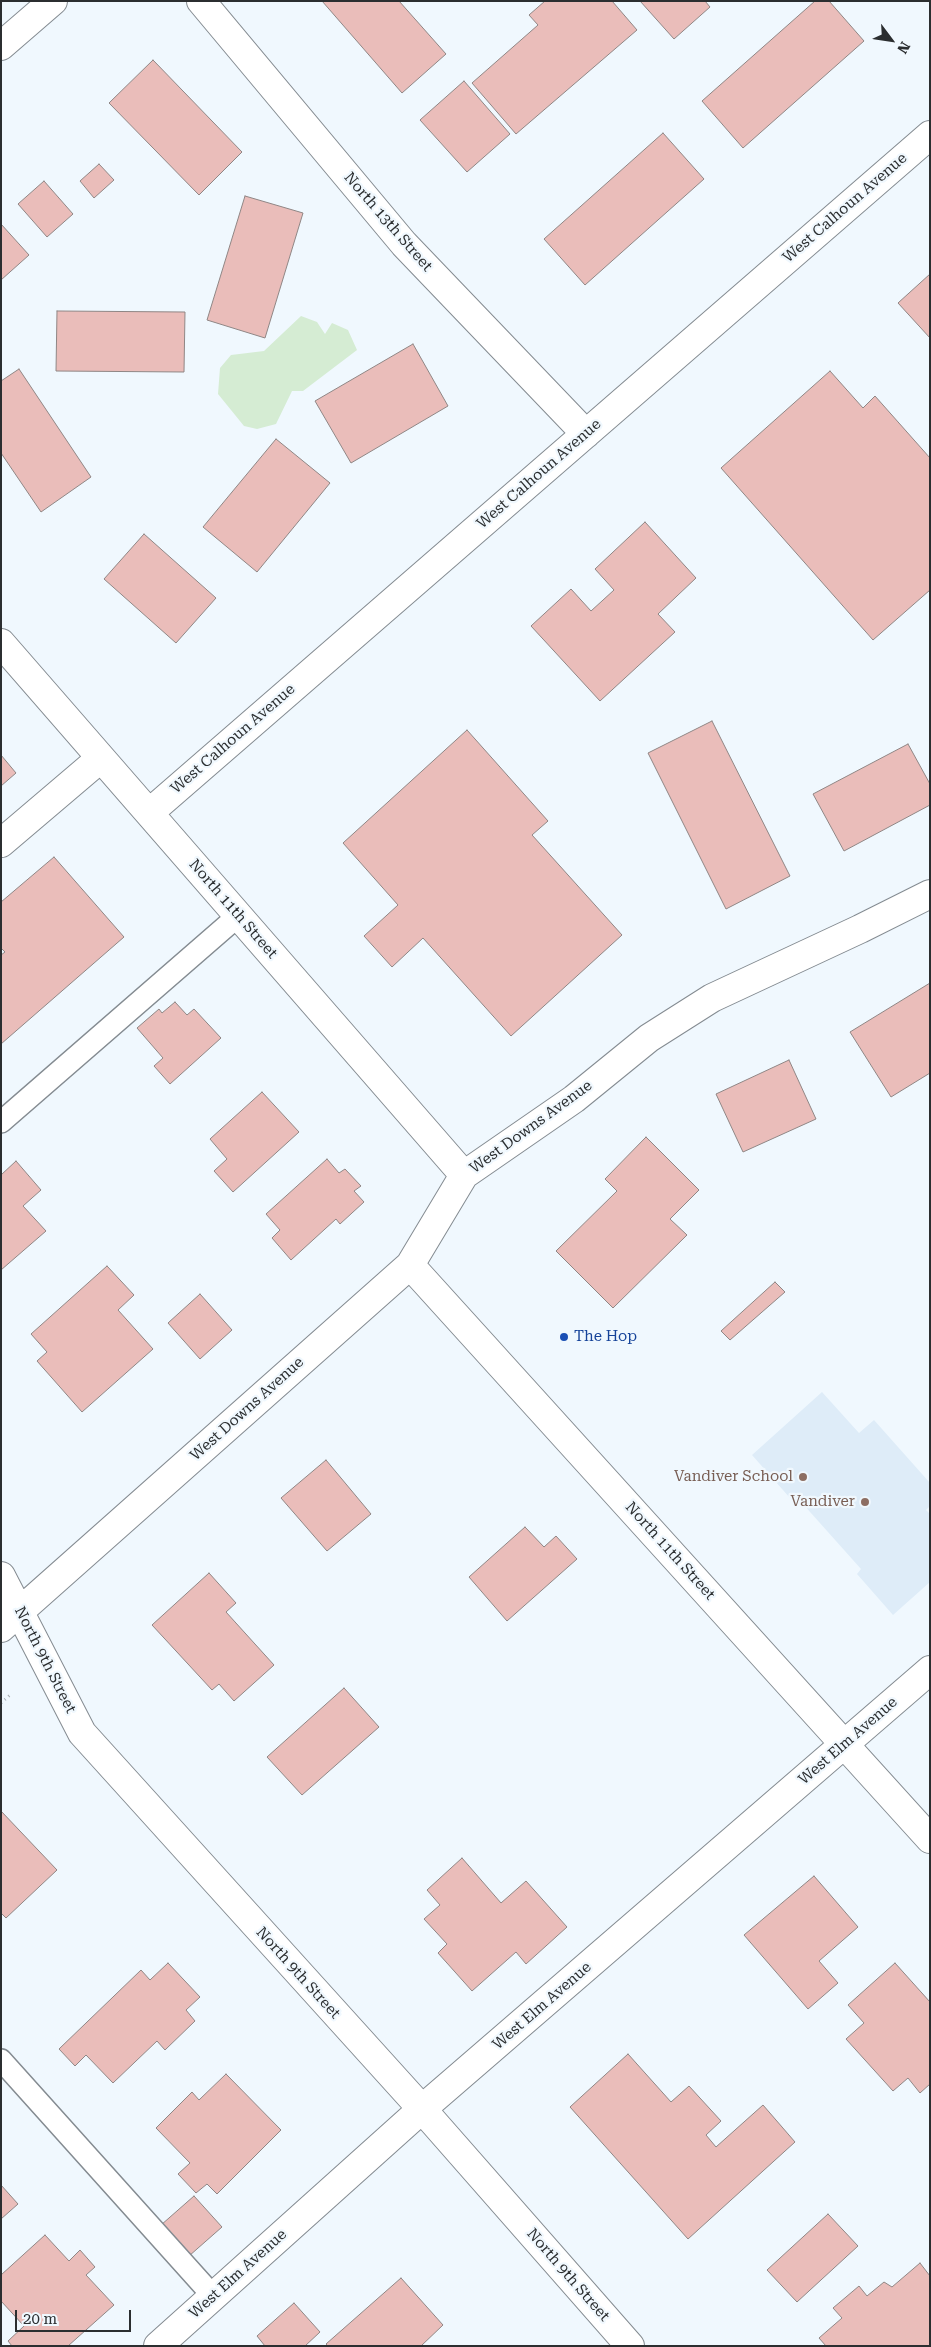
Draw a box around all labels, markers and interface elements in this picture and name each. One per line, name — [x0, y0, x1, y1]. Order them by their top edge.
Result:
north arrow — [866, 15, 916, 65]
text: N — [894, 39, 913, 56]
street label: West Calhoun Avenue — [779, 149, 911, 267]
street label: North 13th Street — [340, 169, 436, 275]
street label: West Calhoun Avenue — [473, 415, 605, 533]
street label: West Calhoun Avenue — [167, 680, 299, 798]
street label: North 11th Street — [185, 856, 281, 962]
street label: West Downs Avenue — [466, 1077, 596, 1177]
place label: The Hop — [574, 1328, 637, 1346]
marker: The Hop — [558, 1331, 570, 1343]
street label: West Downs Avenue — [186, 1353, 308, 1465]
place label: Vandiver School — [674, 1468, 793, 1486]
marker: Vandiver School — [797, 1471, 809, 1483]
place label: Vandiver — [791, 1493, 855, 1511]
marker: Vandiver — [859, 1496, 871, 1508]
street label: North 11th Street — [621, 1498, 719, 1604]
street label: North 9th Street — [10, 1604, 80, 1716]
street label: West Elm Avenue — [795, 1693, 901, 1789]
street label: North 9th Street — [252, 1923, 344, 2023]
street label: West Elm Avenue — [489, 1958, 595, 2054]
street label: North 9th Street — [523, 2225, 613, 2325]
street label: West Elm Avenue — [186, 2226, 290, 2322]
scale bar — [18, 2300, 134, 2332]
text: 20 m — [23, 2310, 57, 2328]

